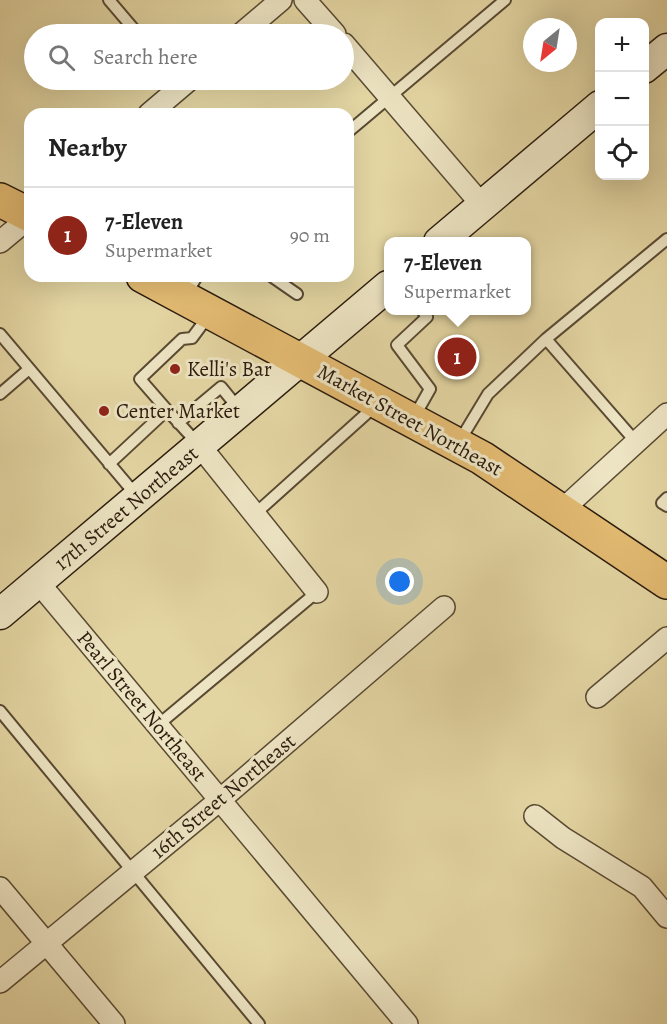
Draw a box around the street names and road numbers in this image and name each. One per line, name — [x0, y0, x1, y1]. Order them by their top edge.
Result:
street label: Market Street Northeast — [312, 357, 508, 483]
street label: 17th Street Northeast — [48, 439, 204, 577]
street label: Pearl Street Northeast — [71, 625, 213, 787]
street label: 16th Street Northeast — [145, 727, 301, 865]

